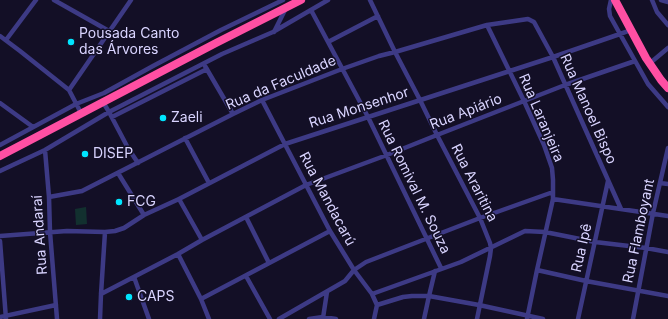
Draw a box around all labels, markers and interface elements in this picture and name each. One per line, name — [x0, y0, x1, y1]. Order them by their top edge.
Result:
place label: Pousada Canto das Árvores — [79, 26, 179, 58]
marker: Pousada Canto das Árvores — [66, 37, 76, 47]
street label: Rua Manoel Bispo — [556, 51, 620, 167]
street label: Rua da Faculdade — [223, 52, 339, 114]
street label: Rua Laranjeira — [515, 71, 567, 165]
street label: Rua Monsenhor — [307, 84, 411, 132]
street label: Rua Apiário — [428, 91, 504, 133]
place label: Zaeli — [171, 110, 203, 126]
marker: Zaeli — [158, 113, 168, 123]
street label: Rua Romival M. Souza — [374, 117, 454, 257]
street label: Rua Araritina — [447, 141, 501, 225]
place label: DISEP — [93, 146, 133, 162]
marker: DISEP — [80, 149, 90, 159]
street label: Rua Mandacarú — [295, 149, 359, 249]
street label: Rua Flamboyant — [620, 177, 658, 285]
place label: FCG — [127, 194, 156, 210]
street label: Rua Andaraí — [29, 195, 51, 275]
marker: FCG — [114, 197, 124, 207]
street label: Rua Ipê — [568, 222, 596, 274]
place label: CAPS — [137, 289, 175, 305]
marker: CAPS — [124, 292, 134, 302]

